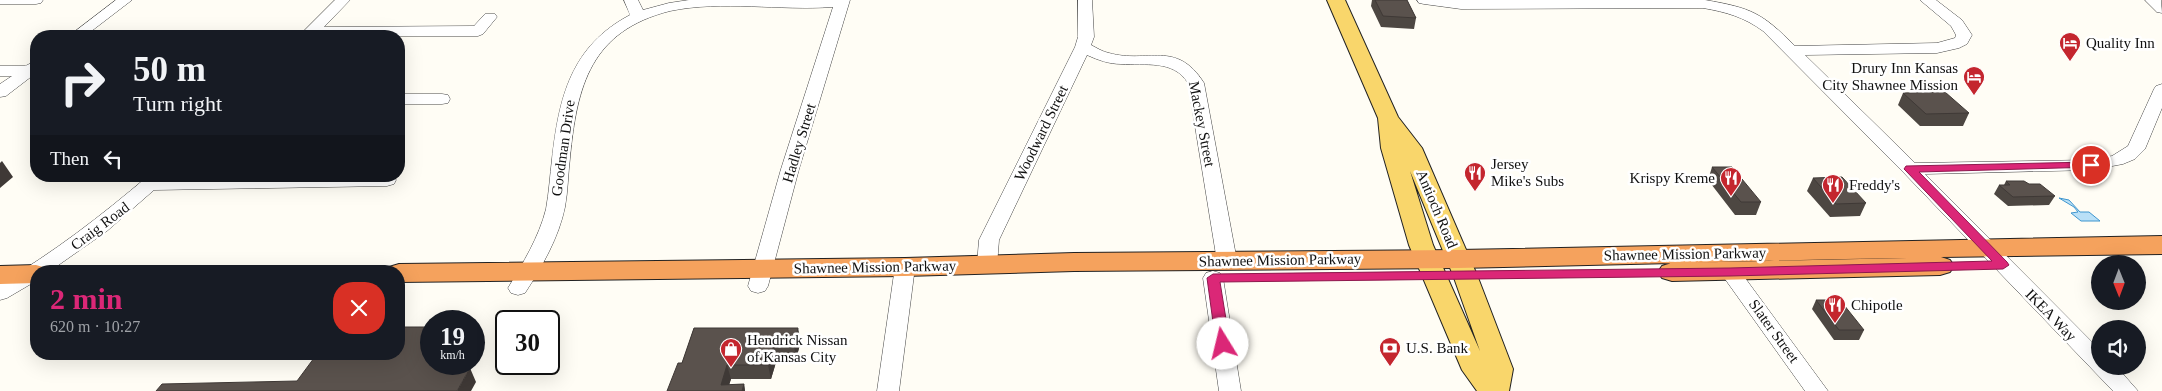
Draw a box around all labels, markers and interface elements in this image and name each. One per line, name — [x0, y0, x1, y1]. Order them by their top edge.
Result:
hotel icon: Quality Inn — [2058, 31, 2082, 62]
place label: Quality Inn — [2086, 35, 2155, 51]
icon: right — [50, 50, 115, 115]
text: 50 m — [133, 50, 206, 89]
place label: Drury Inn Kansas City Shawnee Mission — [1822, 60, 1958, 93]
hotel icon: Drury Inn Kansas City Shawnee Mission — [1962, 65, 1986, 96]
street label: Mackey Street — [1186, 80, 1218, 169]
street label: Woodward Street — [1011, 82, 1071, 183]
text: Turn right — [133, 91, 222, 116]
street label: Goodman Drive — [548, 98, 578, 197]
street label: Hadley Street — [779, 101, 819, 185]
pin — [2070, 144, 2112, 186]
icon: left — [99, 145, 127, 173]
text: Then — [50, 148, 89, 169]
icon: arrive — [2077, 151, 2105, 179]
place label: Jersey Mike's Subs — [1491, 156, 1564, 189]
restaurant icon: Jersey Mike's Subs — [1463, 161, 1487, 192]
restaurant icon: Krispy Kreme — [1719, 166, 1743, 197]
street label: Antioch Road — [1413, 167, 1461, 251]
place label: Krispy Kreme — [1630, 170, 1715, 186]
restaurant icon: Freddy's — [1821, 173, 1845, 204]
place label: Freddy's — [1849, 177, 1900, 193]
street label: Craig Road — [68, 199, 133, 253]
street label: Shawnee Mission Parkway — [1604, 245, 1767, 263]
street label: Shawnee Mission Parkway — [1199, 251, 1362, 269]
north arrow — [2091, 255, 2146, 310]
map controls — [2091, 255, 2146, 375]
street label: Shawnee Mission Parkway — [794, 258, 957, 276]
text: 2 min — [50, 282, 123, 315]
button: close — [333, 282, 385, 334]
street label: IKEA Way — [2022, 286, 2080, 345]
restaurant icon: Chipotle — [1823, 293, 1847, 324]
street label: Slater Street — [1746, 296, 1803, 366]
place label: Chipotle — [1851, 297, 1903, 313]
speed limit sign: 30 — [495, 310, 560, 375]
position arrow — [1196, 317, 1248, 369]
text: 620 m · 10:27 — [50, 318, 140, 335]
button: sound — [2091, 320, 2146, 375]
text: 19 — [440, 323, 465, 350]
place label: Hendrick Nissan of Kansas City — [747, 332, 848, 365]
bank icon: U.S. Bank — [1378, 336, 1402, 367]
shop icon: Hendrick Nissan of Kansas City — [719, 337, 743, 368]
place label: U.S. Bank — [1406, 340, 1469, 356]
text: km/h — [440, 348, 465, 362]

